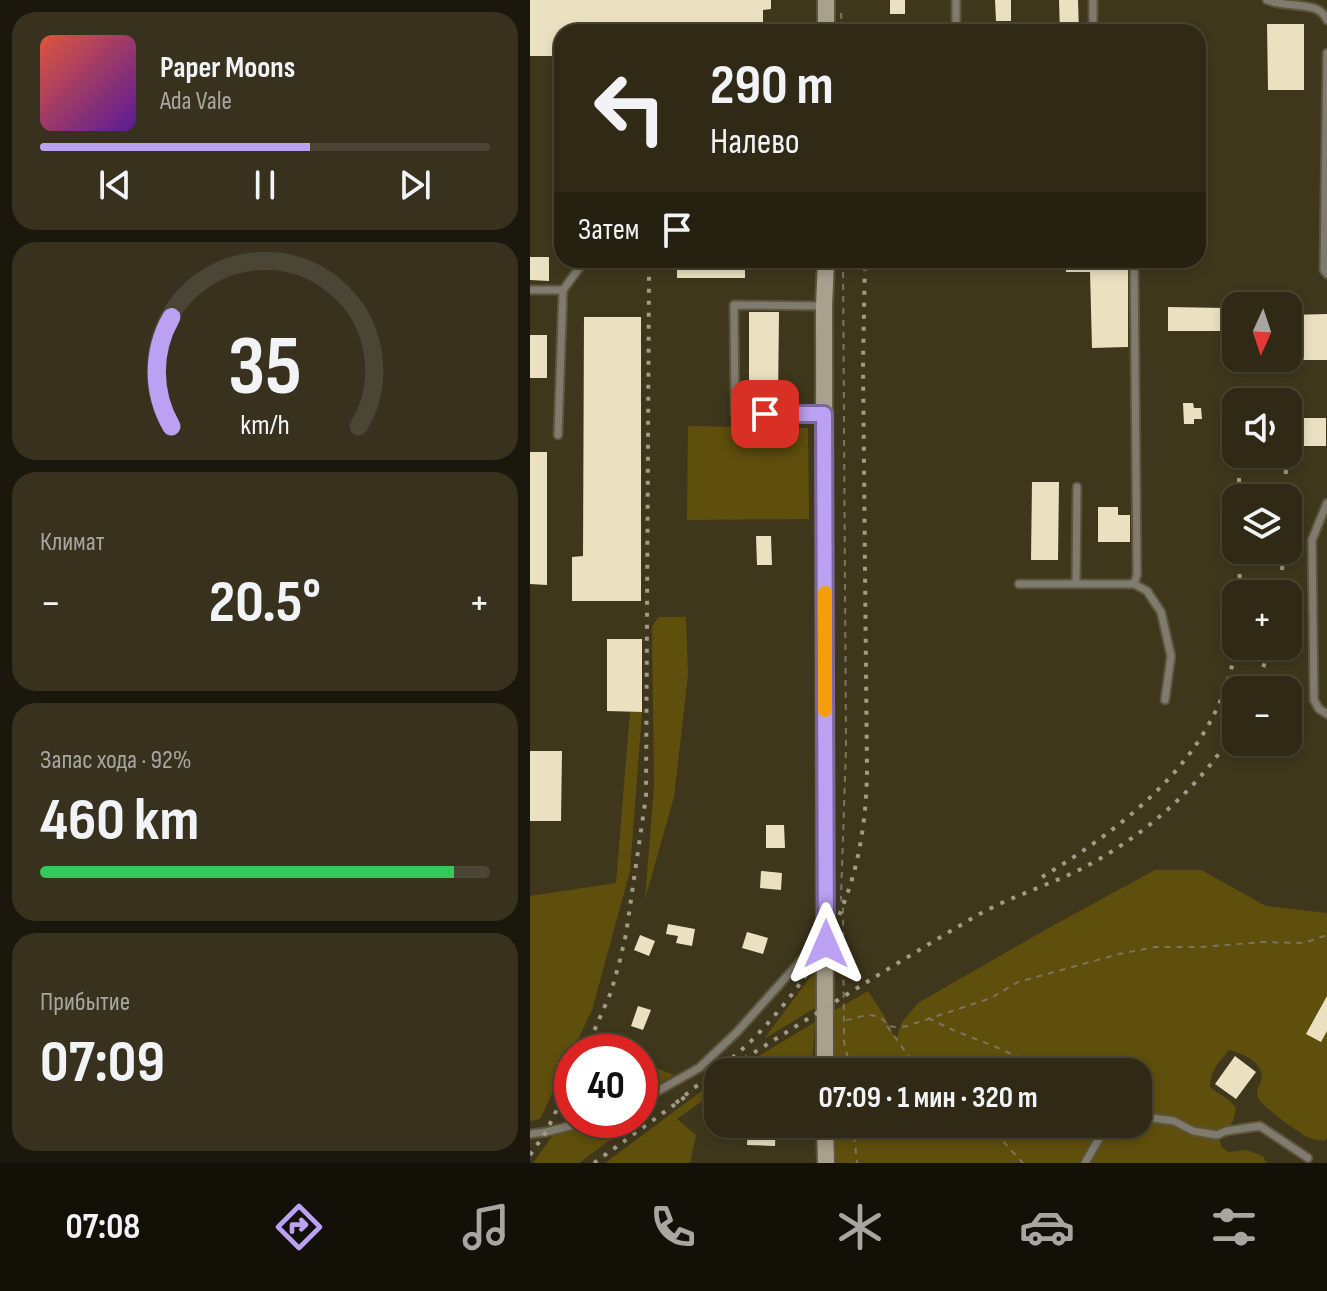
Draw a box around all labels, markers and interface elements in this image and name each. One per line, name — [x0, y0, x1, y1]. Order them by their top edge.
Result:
text: Paper Moons — [160, 50, 295, 86]
text: 290 m — [710, 53, 834, 120]
icon: left — [578, 56, 682, 160]
text: Ada Vale — [160, 86, 232, 117]
text: Налево — [710, 121, 800, 164]
icon: previous — [93, 163, 137, 207]
icon: pause — [243, 163, 287, 207]
icon: next — [393, 163, 437, 207]
icon: arrive — [655, 208, 699, 252]
text: Затем — [578, 212, 639, 248]
north arrow — [1222, 292, 1302, 372]
map controls — [1222, 292, 1302, 756]
text: 35 — [228, 318, 302, 418]
pin — [731, 380, 799, 448]
button: sound — [1222, 388, 1302, 468]
icon: arrive — [743, 392, 787, 436]
text: km/h — [240, 408, 290, 443]
button: layers — [1222, 484, 1302, 564]
text: Климат — [40, 527, 104, 558]
text: 20.5° — [209, 567, 321, 639]
text: − — [40, 577, 62, 630]
text: + — [468, 577, 490, 630]
button: + — [1222, 580, 1302, 660]
button: − — [1222, 676, 1302, 756]
text: Запас хода · 92% — [40, 745, 192, 776]
text: 460 km — [40, 785, 199, 857]
position arrow — [784, 902, 868, 986]
text: Прибытие — [40, 987, 130, 1018]
text: 07:09 — [40, 1027, 165, 1099]
speed limit sign: 40 — [554, 1034, 658, 1138]
text: 07:09 · 1 мин · 320 m — [818, 1080, 1038, 1116]
icon: directions — [271, 1199, 327, 1255]
icon: music — [458, 1199, 514, 1255]
icon: phone — [645, 1199, 701, 1255]
icon: climate — [832, 1199, 888, 1255]
icon: car — [1019, 1199, 1075, 1255]
icon: filters — [1206, 1199, 1262, 1255]
text: 07:08 — [65, 1206, 140, 1249]

